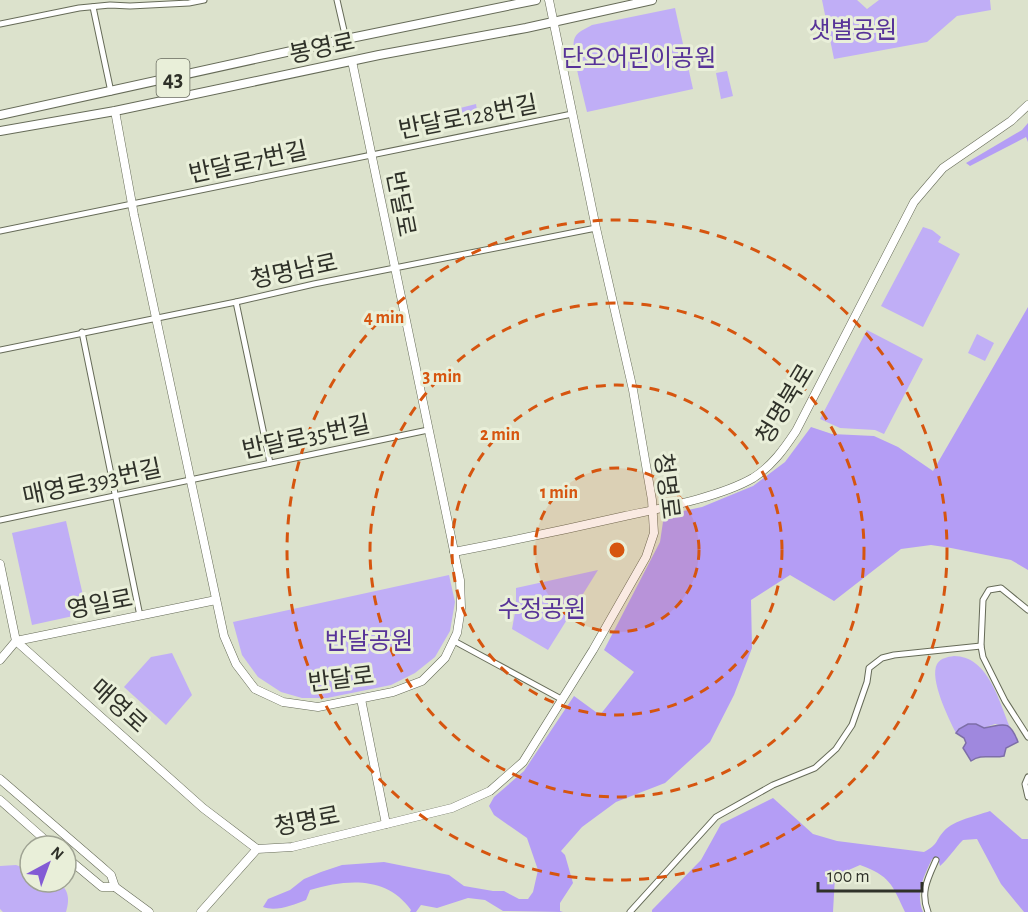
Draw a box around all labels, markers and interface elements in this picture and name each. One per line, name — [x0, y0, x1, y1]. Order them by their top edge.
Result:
park label: 샛별공원 — [809, 18, 897, 43]
street label: 봉영로 — [287, 29, 357, 68]
park label: 단오어린이공원 — [562, 45, 716, 71]
road number: 43 — [156, 59, 190, 97]
street label: 반달로128번길 — [397, 92, 540, 143]
street label: 반달로7번길 — [187, 138, 310, 187]
street label: 반달로 — [382, 169, 419, 239]
street label: 청명남로 — [248, 249, 340, 293]
text: 4 min — [364, 309, 404, 327]
street label: 청명북로 — [751, 359, 819, 449]
text: 3 min — [422, 368, 462, 386]
street label: 반달로35번길 — [240, 412, 372, 463]
text: 2 min — [480, 426, 520, 444]
street label: 청명로 — [650, 452, 684, 520]
street label: 매영로393번길 — [20, 456, 164, 509]
text: 1 min — [540, 484, 578, 502]
centre of rings — [607, 540, 627, 560]
street label: 영일로 — [65, 586, 135, 623]
park label: 수정공원 — [498, 597, 586, 622]
park label: 반달공원 — [325, 629, 413, 654]
street label: 반달로 — [307, 663, 375, 696]
street label: 매영로 — [86, 675, 152, 738]
street label: 청명로 — [272, 802, 342, 840]
north arrow — [18, 834, 78, 894]
text: N — [48, 844, 67, 863]
scale bar — [818, 855, 922, 893]
text: 100 m — [827, 868, 870, 886]

